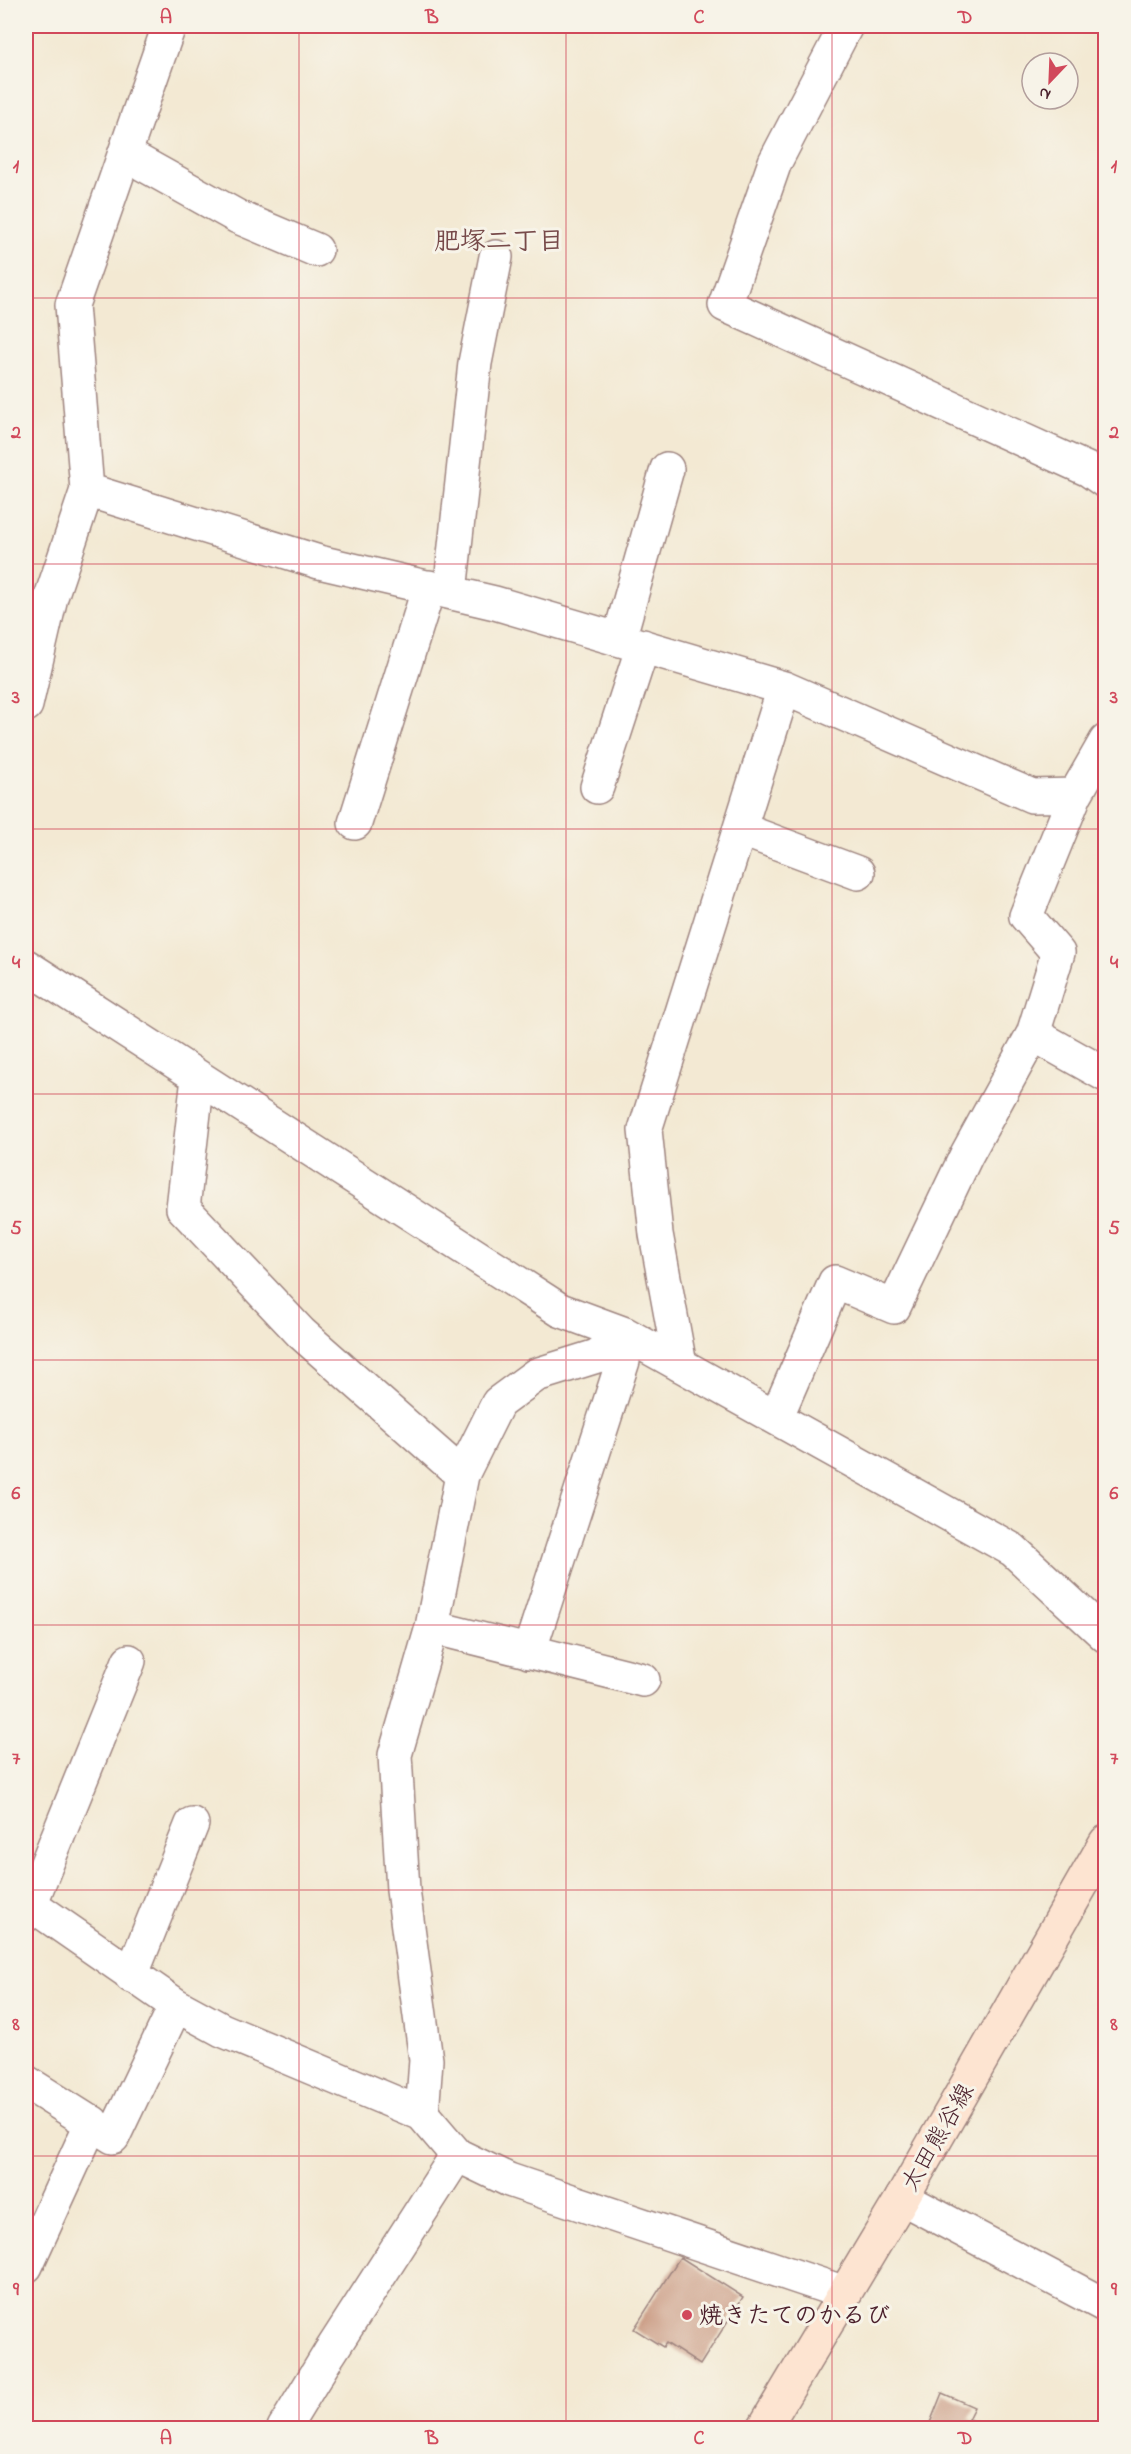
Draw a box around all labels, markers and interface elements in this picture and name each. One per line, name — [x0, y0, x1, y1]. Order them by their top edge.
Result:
text: A — [160, 4, 172, 33]
text: B — [424, 4, 439, 33]
text: C — [694, 4, 705, 33]
text: D — [957, 4, 972, 33]
north arrow — [1020, 51, 1080, 111]
text: N — [1035, 80, 1055, 106]
text: 1 — [13, 153, 20, 182]
text: 1 — [1111, 153, 1118, 182]
district label: 肥塚二丁目 — [434, 224, 564, 262]
text: 2 — [10, 419, 21, 448]
text: 2 — [1108, 419, 1119, 448]
text: 3 — [11, 684, 20, 713]
text: 3 — [1109, 684, 1118, 713]
text: 4 — [12, 949, 21, 978]
text: 4 — [1110, 949, 1119, 978]
text: 5 — [10, 1215, 22, 1244]
text: 5 — [1108, 1215, 1120, 1244]
text: 6 — [12, 1480, 21, 1509]
text: 6 — [1110, 1480, 1119, 1509]
text: 7 — [12, 1745, 21, 1774]
text: 7 — [1110, 1745, 1119, 1774]
text: 8 — [11, 2011, 20, 2040]
text: 8 — [1109, 2011, 1118, 2040]
street label: 太田熊谷線 — [894, 2078, 984, 2199]
text: 9 — [12, 2276, 20, 2305]
text: 9 — [1110, 2276, 1118, 2305]
place label: 焼きたてのかるび — [699, 2300, 890, 2335]
marker: 焼きたてのかるび — [680, 2308, 694, 2322]
text: A — [160, 2425, 172, 2454]
text: B — [424, 2425, 439, 2454]
text: C — [694, 2425, 705, 2454]
text: D — [957, 2425, 972, 2454]

